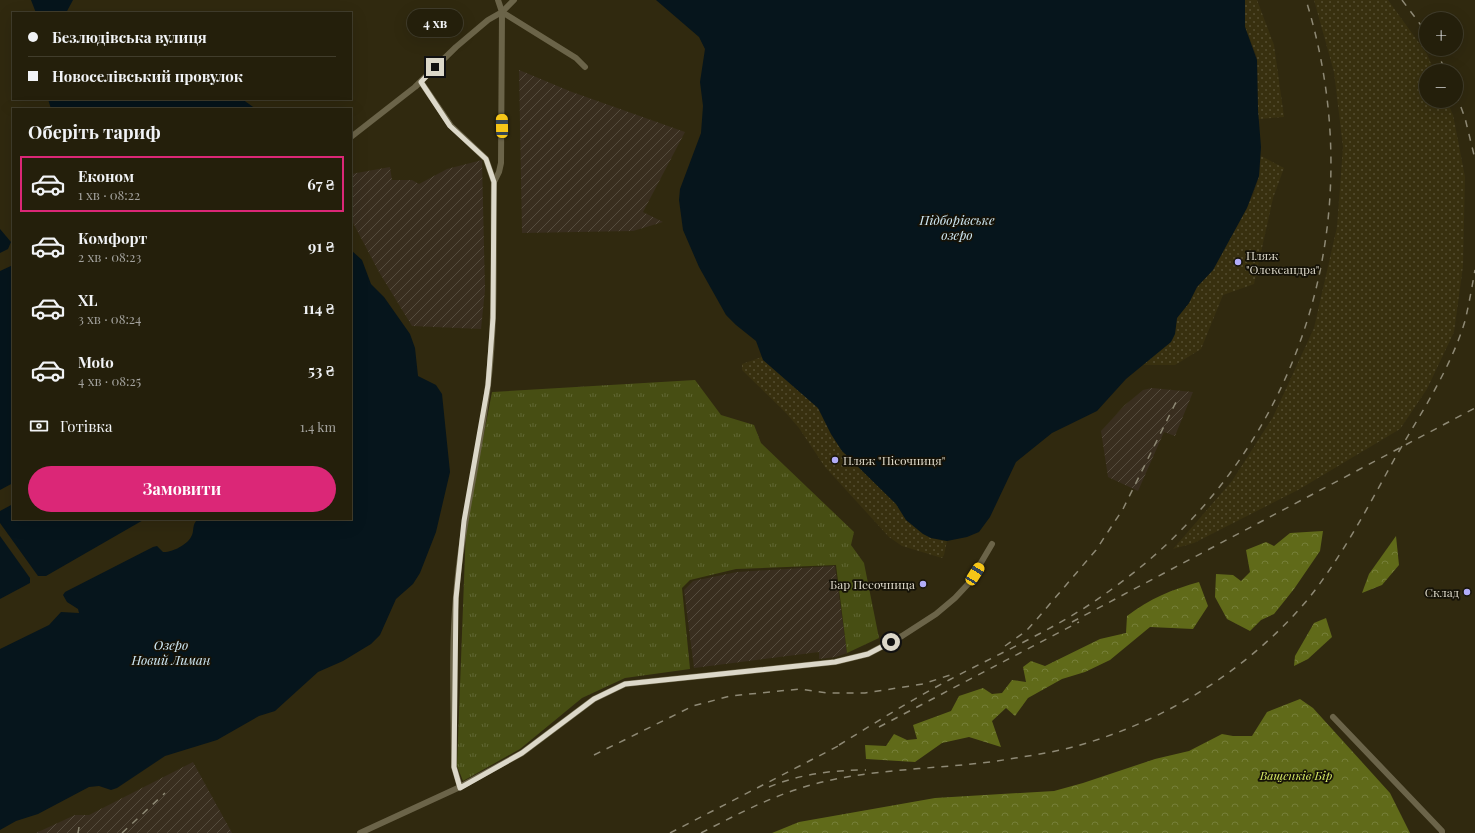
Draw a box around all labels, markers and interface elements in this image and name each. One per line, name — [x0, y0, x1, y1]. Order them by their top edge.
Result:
callout: 4 хв — [407, 9, 463, 37]
map controls — [1419, 12, 1463, 108]
button: + — [1419, 12, 1463, 56]
text: 4 хв — [423, 14, 447, 31]
text: Безлюдівська вулиця — [52, 27, 207, 47]
route end — [426, 58, 444, 76]
button: − — [1419, 64, 1463, 108]
text: Новоселівський провулок — [52, 66, 243, 86]
car — [496, 114, 508, 138]
text: Оберіть тариф — [28, 120, 161, 144]
icon: car — [30, 166, 66, 202]
text: Економ — [78, 166, 134, 186]
text: 67 ₴ — [307, 174, 334, 194]
text: 1 хв · 08:22 — [78, 186, 140, 203]
water label: Підборівське озеро — [918, 211, 995, 243]
icon: car — [30, 228, 66, 264]
text: Комфорт — [78, 228, 147, 248]
text: 91 ₴ — [308, 236, 334, 256]
place label: Пляж "Олександра" — [1246, 247, 1319, 277]
text: 2 хв · 08:23 — [78, 248, 141, 265]
marker: Пляж "Олександра" — [1233, 257, 1243, 267]
icon: car — [30, 290, 66, 326]
text: XL — [78, 290, 98, 310]
text: 114 ₴ — [303, 298, 334, 318]
text: 3 хв · 08:24 — [78, 310, 142, 327]
icon: car — [30, 352, 66, 388]
text: Moto — [78, 352, 114, 372]
text: 53 ₴ — [308, 360, 334, 380]
text: 4 хв · 08:25 — [78, 372, 141, 389]
icon: cash — [28, 415, 50, 437]
text: Готівка — [60, 416, 112, 436]
text: 1.4 km — [300, 418, 336, 435]
place label: Пляж "Пісочниця" — [843, 452, 945, 468]
marker: Пляж "Пісочниця" — [830, 455, 840, 465]
button: Замовити — [28, 466, 336, 512]
car — [964, 561, 986, 587]
place label: Бар Песочница — [830, 576, 915, 592]
marker: Бар Песочница — [918, 579, 928, 589]
place label: Склад — [1425, 584, 1460, 600]
marker: Склад — [1462, 587, 1472, 597]
route start — [882, 633, 900, 651]
water label: Озеро Новий Лиман — [131, 636, 210, 668]
park label: Ващенків Бір — [1259, 767, 1333, 783]

